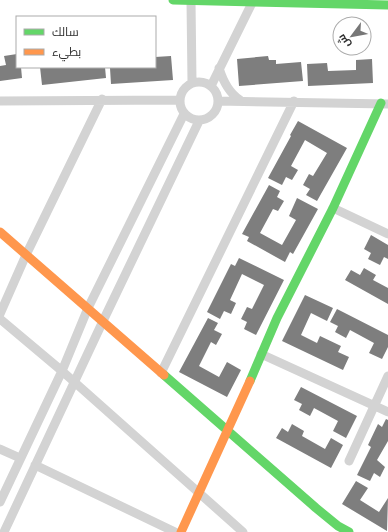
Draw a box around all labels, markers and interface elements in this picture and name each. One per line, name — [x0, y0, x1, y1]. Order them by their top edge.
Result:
legend — [16, 16, 156, 68]
north arrow — [332, 16, 372, 56]
text: سالك — [52, 25, 79, 39]
text: ش — [335, 32, 353, 50]
text: بطيء — [52, 45, 81, 62]

